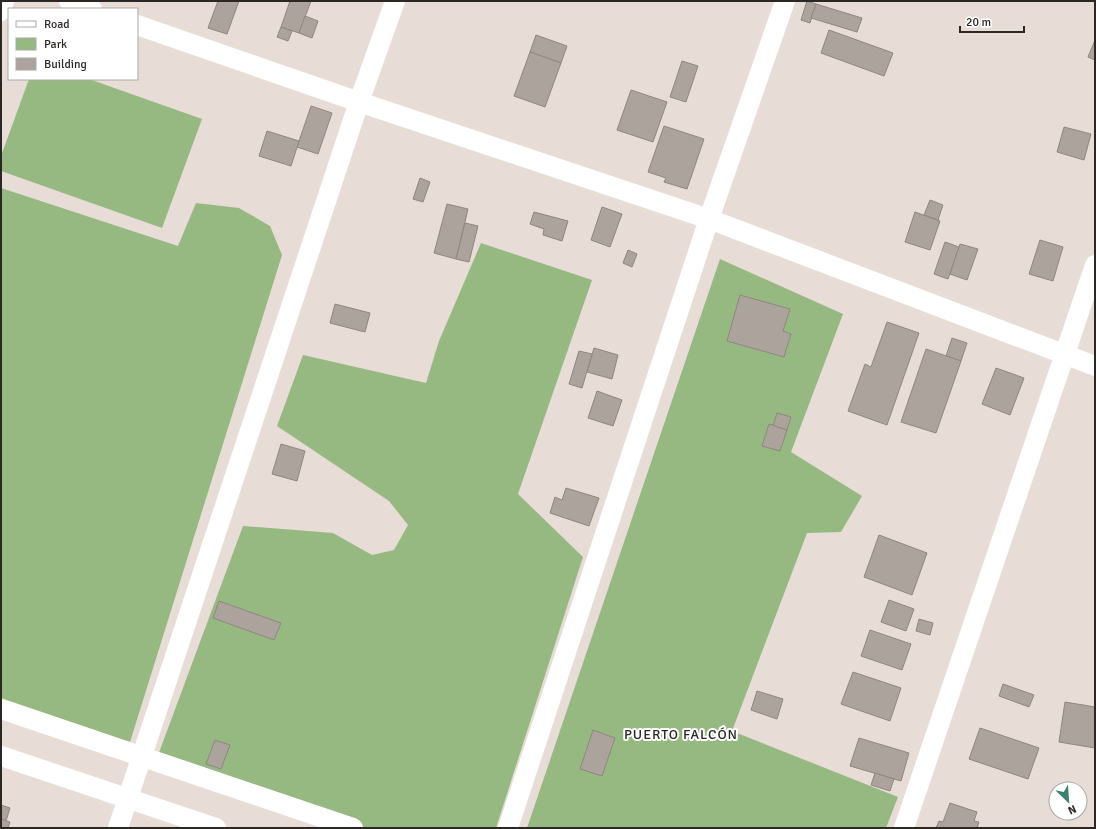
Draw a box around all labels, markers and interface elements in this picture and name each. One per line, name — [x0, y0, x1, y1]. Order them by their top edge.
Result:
legend — [8, 8, 138, 80]
scale bar — [960, 8, 1024, 34]
text: 20 m — [966, 15, 991, 30]
text: Road — [44, 17, 70, 32]
text: Park — [44, 37, 67, 52]
text: Building — [44, 57, 87, 72]
district label: PUERTO FALCÓN — [624, 726, 738, 743]
north arrow — [1048, 781, 1088, 821]
text: N — [1066, 802, 1078, 817]

